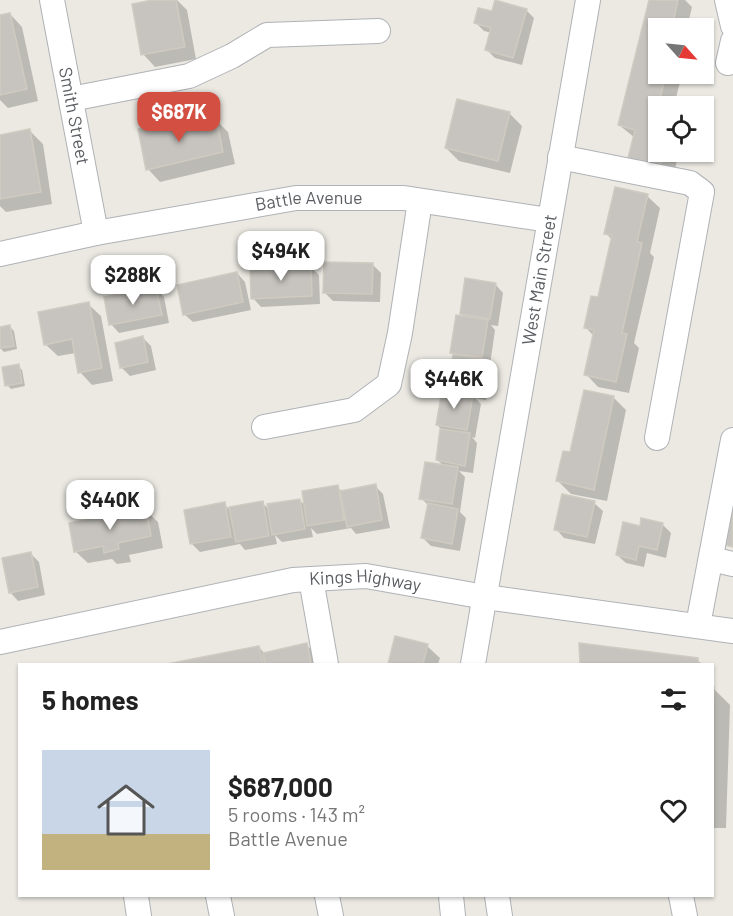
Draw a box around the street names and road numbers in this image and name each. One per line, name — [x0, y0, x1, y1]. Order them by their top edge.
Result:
street label: Smith Street — [55, 65, 95, 166]
street label: Battle Avenue — [253, 186, 363, 215]
street label: West Main Street — [516, 212, 561, 347]
street label: Kings Highway — [308, 564, 423, 596]

